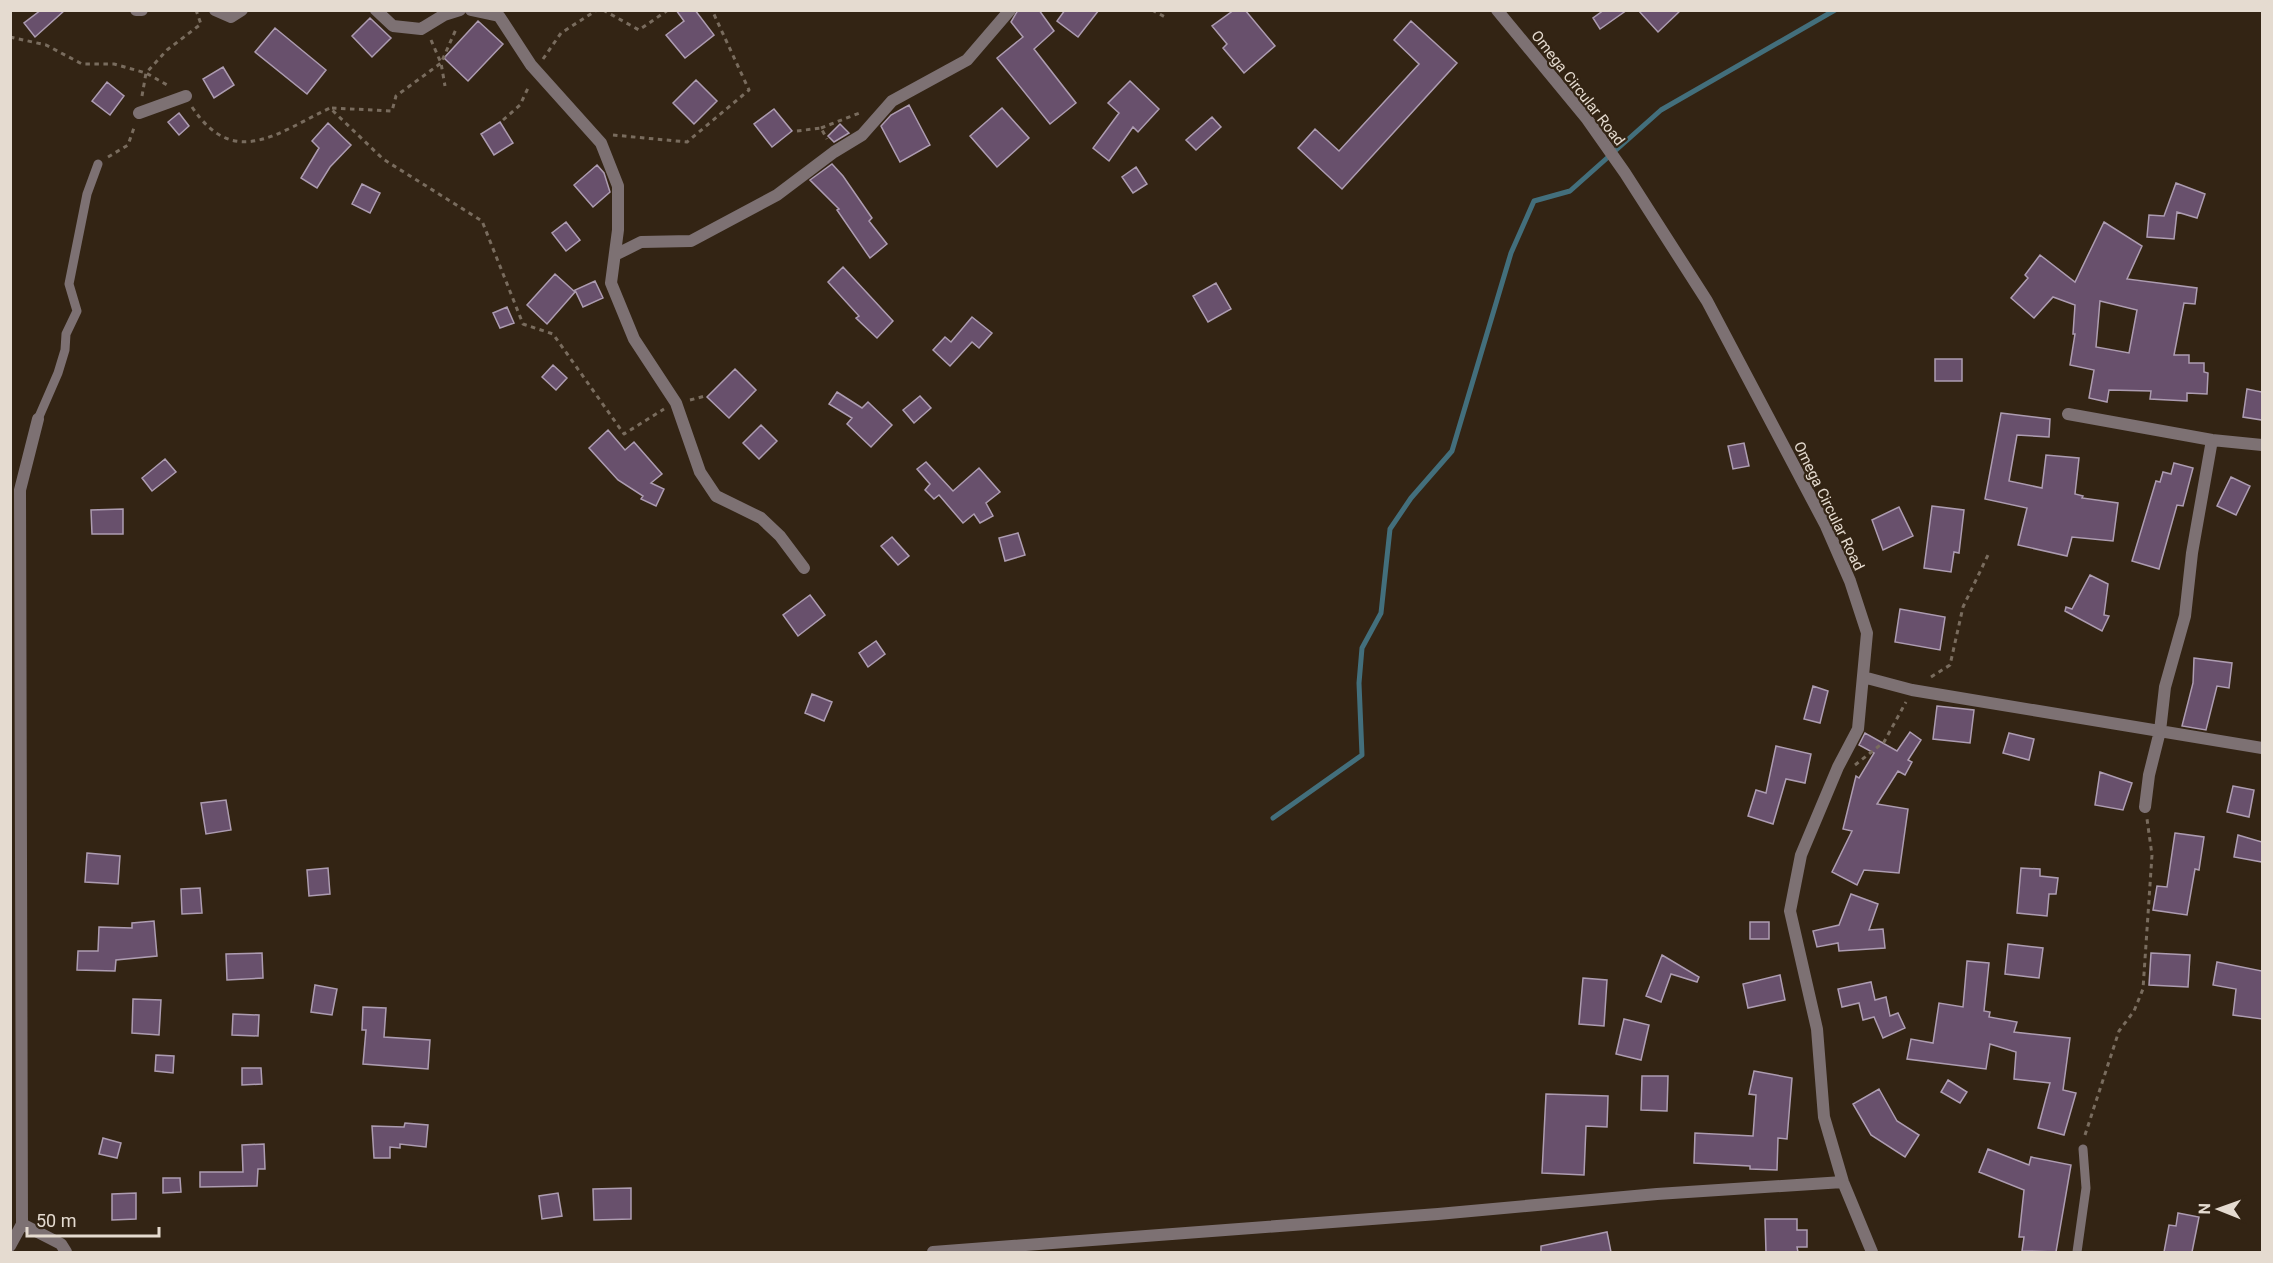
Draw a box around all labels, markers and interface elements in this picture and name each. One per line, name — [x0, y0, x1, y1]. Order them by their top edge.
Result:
street label: Omega Circular Road — [1527, 27, 1629, 149]
street label: Omega Circular Road — [1790, 439, 1868, 573]
north arrow — [2189, 1179, 2249, 1239]
scale bar — [27, 1200, 159, 1238]
text: N — [2195, 1203, 2214, 1215]
text: 50 m — [36, 1210, 76, 1231]

